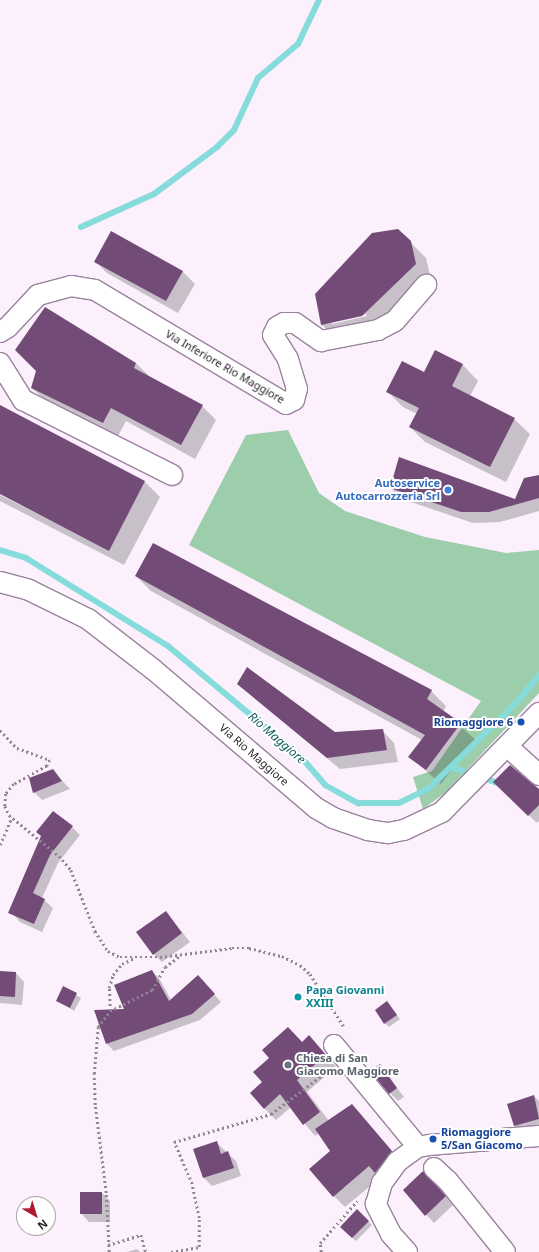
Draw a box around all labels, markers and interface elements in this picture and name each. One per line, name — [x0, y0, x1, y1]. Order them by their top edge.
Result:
street label: Via Inferiore Rio Maggiore — [163, 327, 287, 407]
place label: Autoservice Autocarrozzeria Srl — [336, 477, 440, 503]
marker: Autoservice Autocarrozzeria Srl — [443, 485, 453, 495]
water label: Rio Maggiore — [245, 709, 309, 767]
place label: Riomaggiore 6 — [434, 715, 513, 729]
marker: Riomaggiore 6 — [516, 717, 526, 727]
street label: Via Rio Maggiore — [217, 721, 291, 789]
place label: Papa Giovanni XXIII — [306, 984, 384, 1010]
marker: Papa Giovanni XXIII — [293, 992, 303, 1002]
place label: Chiesa di San Giacomo Maggiore — [296, 1052, 399, 1078]
marker: Chiesa di San Giacomo Maggiore — [283, 1060, 293, 1070]
place label: Riomaggiore 5/San Giacomo — [441, 1126, 523, 1152]
marker: Riomaggiore 5/San Giacomo — [428, 1134, 438, 1144]
north arrow — [16, 1196, 56, 1236]
text: N — [35, 1216, 51, 1234]

